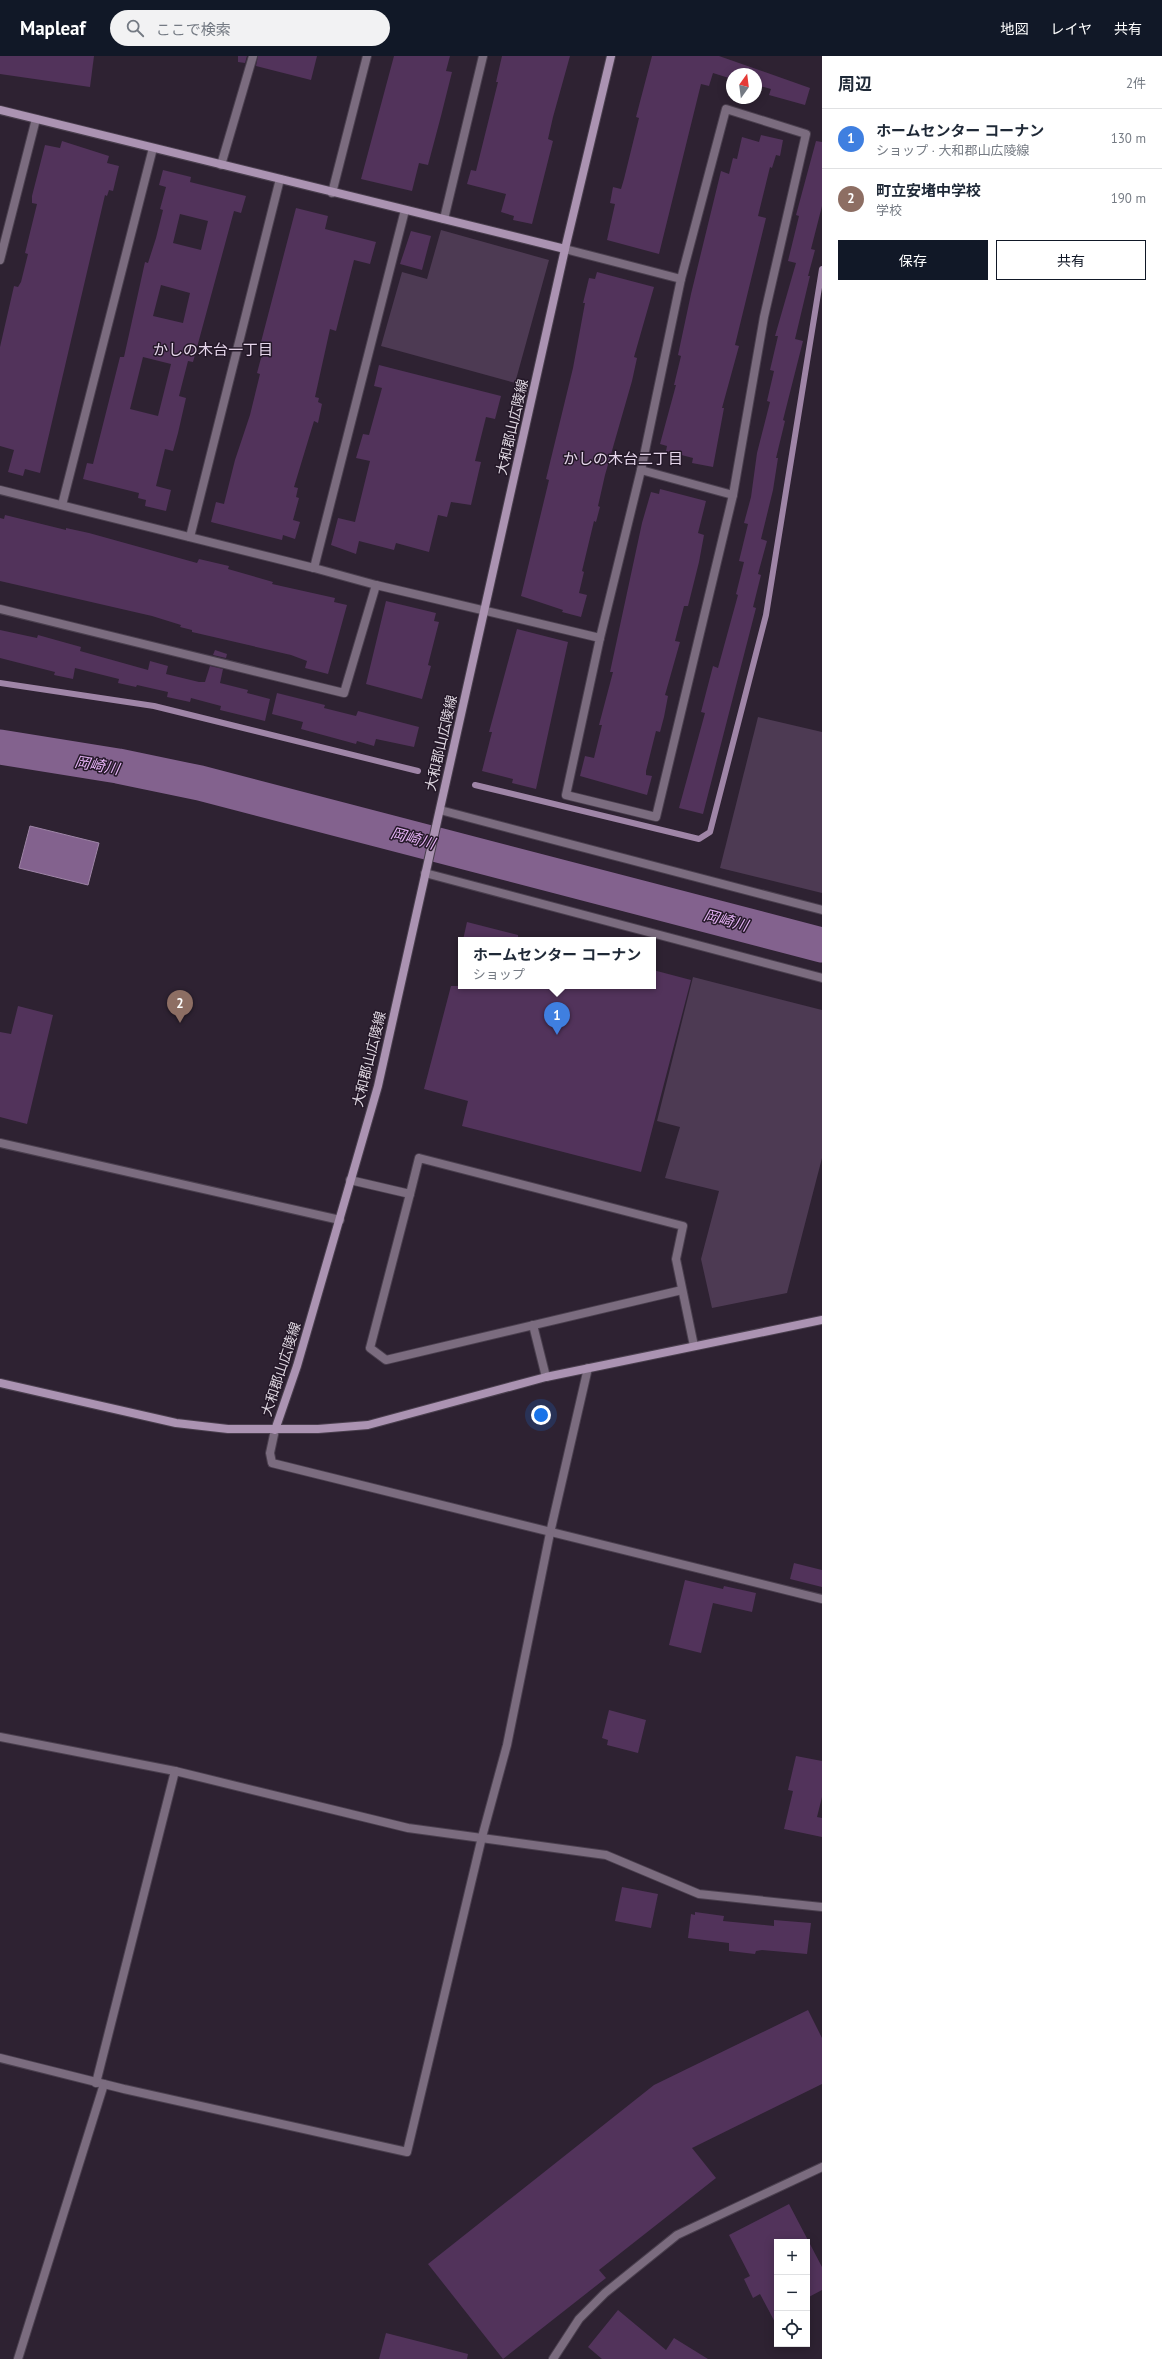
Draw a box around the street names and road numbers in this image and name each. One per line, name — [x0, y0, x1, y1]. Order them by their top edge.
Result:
street label: 大和郡山広陵線 — [492, 377, 532, 477]
street label: 大和郡山広陵線 — [421, 693, 461, 793]
street label: 大和郡山広陵線 — [348, 1009, 390, 1109]
street label: 大和郡山広陵線 — [257, 1320, 305, 1418]

